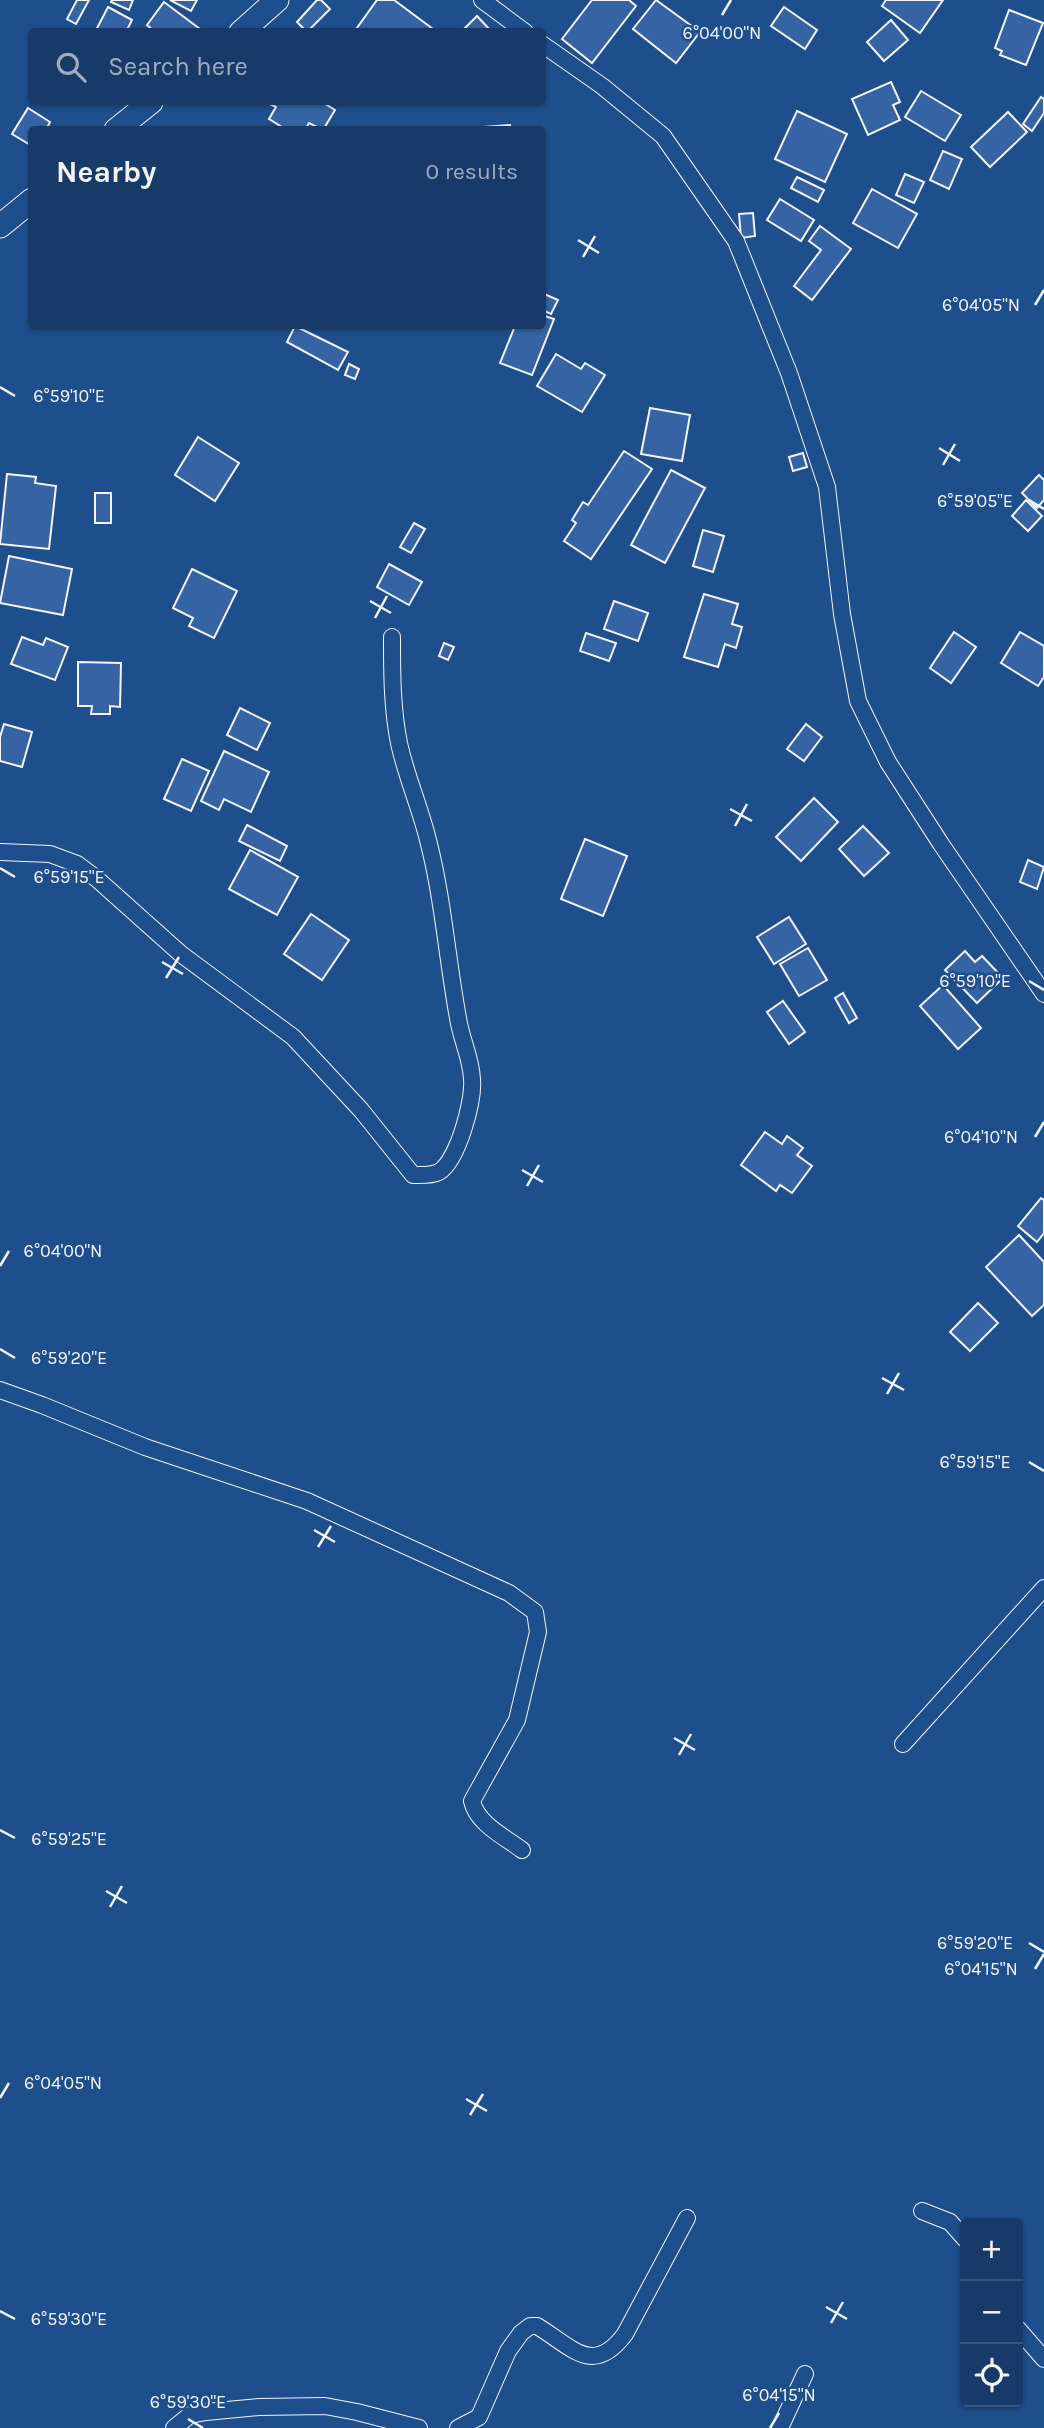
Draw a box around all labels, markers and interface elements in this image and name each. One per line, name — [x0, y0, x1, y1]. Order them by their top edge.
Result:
text: 6°04'00"N — [683, 22, 761, 44]
search box — [28, 28, 546, 105]
icon: search — [52, 48, 90, 86]
text: Search here — [108, 51, 248, 82]
text: Nearby — [56, 154, 156, 190]
text: 0 results — [426, 158, 518, 185]
text: 6°04'05"N — [942, 294, 1020, 316]
text: 6°59'10"E — [33, 385, 105, 407]
text: 6°59'05"E — [937, 490, 1013, 512]
text: 6°59'15"E — [33, 866, 105, 888]
text: 6°59'10"E — [939, 970, 1011, 992]
text: 6°04'10"N — [944, 1126, 1018, 1148]
text: 6°04'00"N — [24, 1240, 102, 1262]
text: 6°59'20"E — [31, 1347, 107, 1369]
text: 6°59'15"E — [939, 1451, 1011, 1473]
text: 6°59'25"E — [31, 1828, 107, 1850]
text: 6°59'20"E — [937, 1932, 1013, 1954]
text: 6°04'15"N — [944, 1958, 1018, 1980]
text: 6°04'05"N — [24, 2072, 102, 2094]
map controls — [960, 2218, 1023, 2407]
button: + — [960, 2218, 1023, 2281]
button: − — [960, 2281, 1023, 2344]
text: 6°59'30"E — [31, 2308, 107, 2330]
button: locate — [960, 2344, 1023, 2407]
text: 6°04'15"N — [742, 2384, 816, 2406]
text: 6°59'30"E — [150, 2391, 226, 2413]

